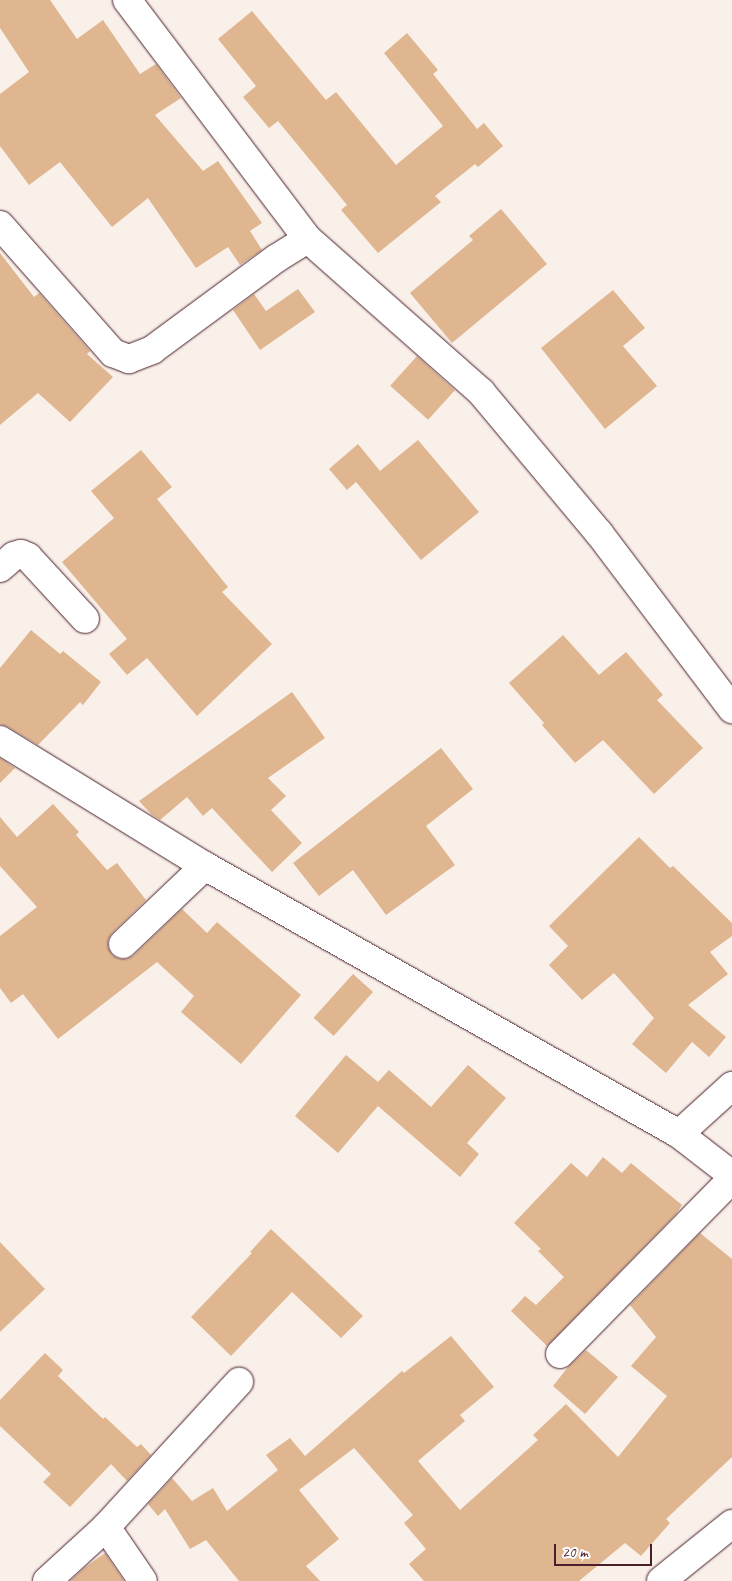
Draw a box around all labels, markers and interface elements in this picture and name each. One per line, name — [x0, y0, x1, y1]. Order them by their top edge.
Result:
scale bar — [557, 1534, 654, 1566]
text: 20 m — [562, 1543, 588, 1562]

